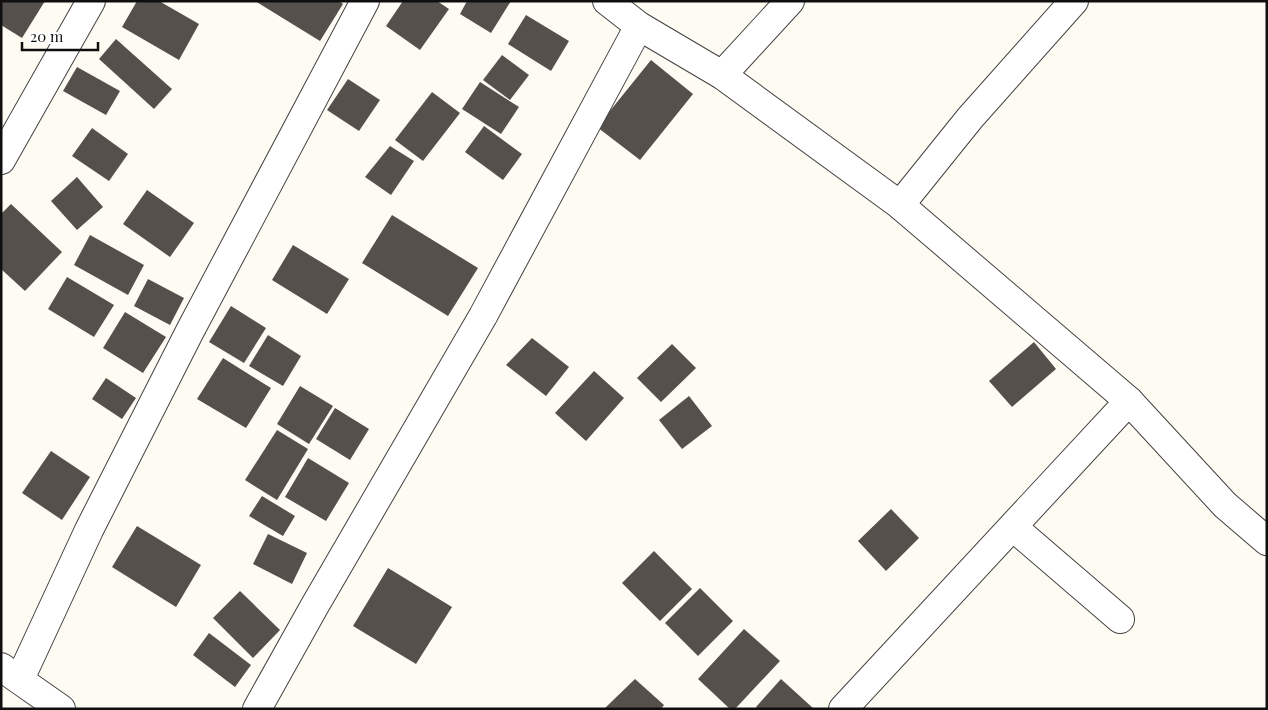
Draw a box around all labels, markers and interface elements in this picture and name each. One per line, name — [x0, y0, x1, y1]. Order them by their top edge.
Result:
scale bar — [22, 20, 99, 52]
text: 20 m — [30, 26, 64, 46]

